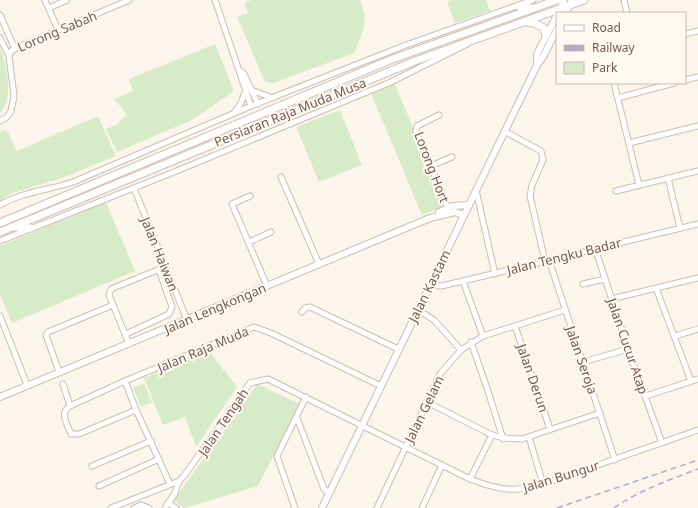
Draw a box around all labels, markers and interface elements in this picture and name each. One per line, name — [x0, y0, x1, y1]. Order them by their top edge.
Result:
street label: Lorong Sabah — [14, 6, 100, 56]
legend — [556, 12, 686, 84]
text: Road — [592, 19, 621, 36]
text: Railway — [592, 39, 636, 56]
text: Park — [592, 59, 618, 76]
street label: Persiaran Raja Muda Musa — [211, 73, 369, 151]
street label: Lorong Hort — [410, 129, 454, 205]
street label: Jalan Haiwan — [136, 212, 183, 294]
street label: Jalan Tengku Badar — [503, 233, 624, 279]
street label: Jalan Kastam — [403, 247, 454, 327]
street label: Jalan Lengkongan — [159, 278, 269, 338]
street label: Jalan Cucur Atap — [602, 294, 653, 396]
street label: Jalan Raja Muda — [153, 322, 251, 377]
street label: Jalan Seroja — [561, 322, 602, 396]
street label: Jalan Derun — [512, 340, 553, 415]
street label: Jalan Gelam — [399, 372, 448, 447]
street label: Jalan Tengah — [193, 385, 252, 461]
street label: Jalan Bungur — [519, 456, 602, 497]

